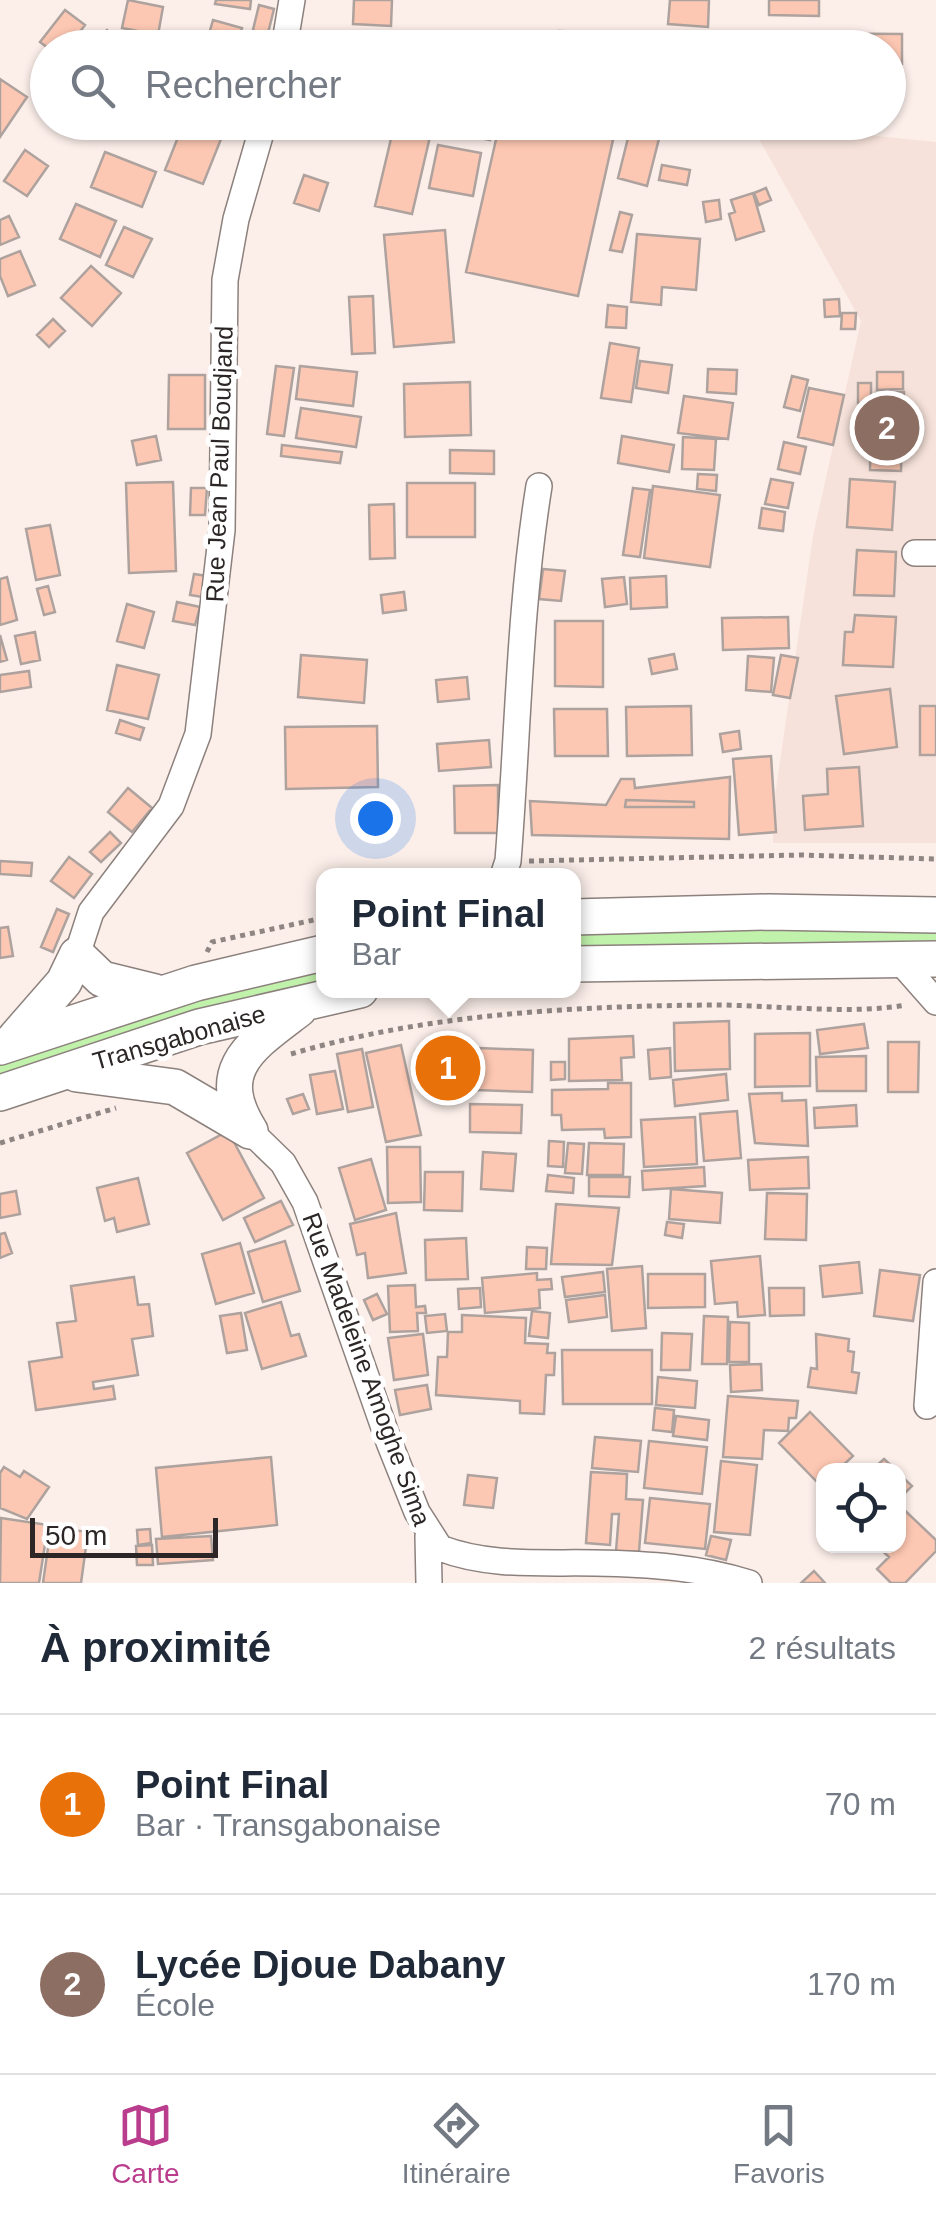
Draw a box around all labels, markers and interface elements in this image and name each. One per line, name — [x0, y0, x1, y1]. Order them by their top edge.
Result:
search box — [30, 30, 906, 140]
icon: search — [65, 58, 120, 113]
text: Rechercher — [145, 64, 341, 106]
street label: Rue Jean Paul Boudjand — [200, 325, 238, 603]
pin: 2 — [854, 390, 920, 466]
your location — [350, 793, 401, 844]
popup — [316, 868, 581, 998]
text: Point Final — [351, 893, 546, 935]
text: Bar — [351, 936, 401, 972]
street label: Transgabonaise — [89, 999, 269, 1075]
pin: 1 — [416, 1030, 480, 1106]
street label: Rue Madeleine Amoghe Sima — [297, 1209, 437, 1529]
map controls — [816, 1463, 906, 1553]
button: locate — [816, 1463, 906, 1553]
scale bar — [30, 1513, 218, 1558]
text: 50 m — [45, 1520, 107, 1551]
text: À proximité — [40, 1624, 271, 1671]
text: 2 résultats — [748, 1630, 896, 1666]
text: Point Final — [135, 1764, 329, 1806]
text: 1 — [64, 1786, 81, 1822]
text: 70 m — [825, 1786, 896, 1822]
text: Bar · Transgabonaise — [135, 1807, 441, 1843]
text: Lycée Djoue Dabany — [135, 1944, 505, 1986]
text: 2 — [64, 1966, 81, 2002]
text: 170 m — [807, 1966, 896, 2002]
text: École — [135, 1987, 215, 2023]
tab: Carte — [111, 2098, 180, 2190]
tab: Itinéraire — [402, 2098, 511, 2190]
tab: Favoris — [733, 2098, 825, 2190]

